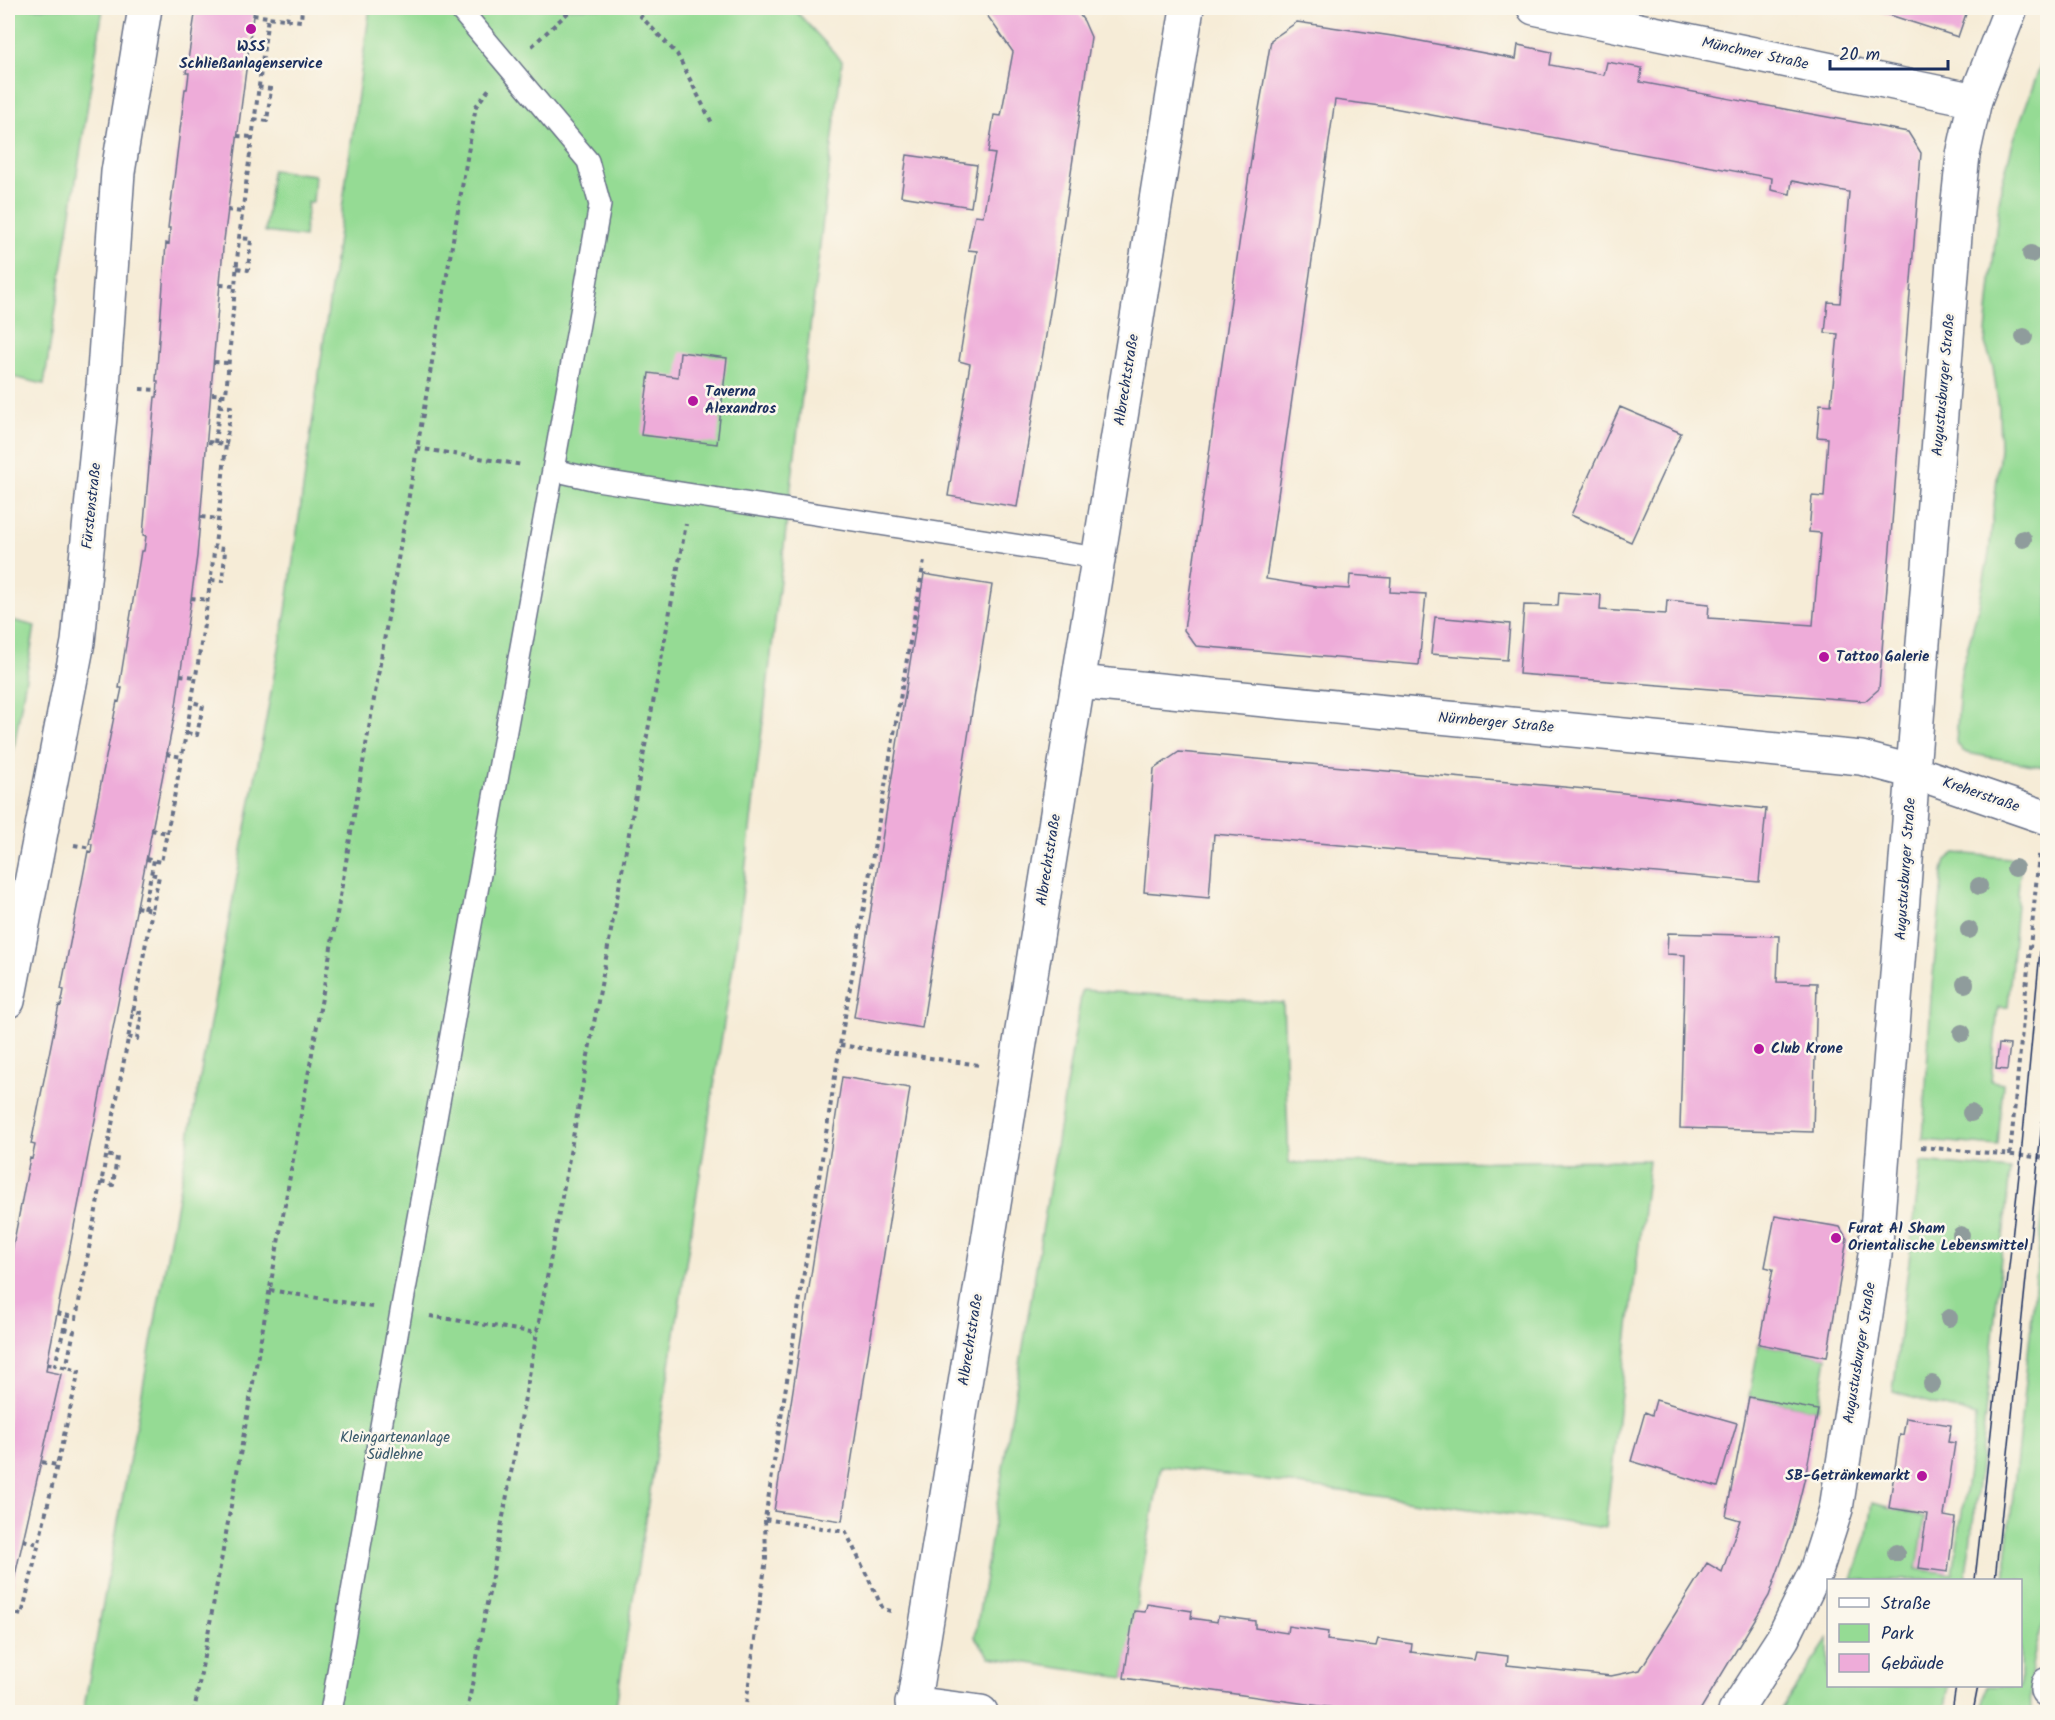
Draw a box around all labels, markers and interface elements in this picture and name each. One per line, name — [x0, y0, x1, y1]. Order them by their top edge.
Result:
marker: WSS Schließanlagenservice — [244, 22, 258, 36]
street label: Münchner Straße — [1699, 31, 1811, 77]
scale bar — [1830, 33, 1948, 71]
place label: WSS Schließanlagenservice — [179, 35, 323, 76]
text: 20 m — [1839, 41, 1880, 70]
street label: Augustusburger Straße — [1926, 313, 1962, 457]
street label: Albrechtstraße — [1108, 332, 1146, 428]
place label: Taverna Alexandros — [705, 380, 776, 421]
marker: Taverna Alexandros — [686, 394, 700, 408]
street label: Fürstenstraße — [76, 461, 108, 550]
place label: Tattoo Galerie — [1836, 645, 1930, 669]
marker: Tattoo Galerie — [1817, 650, 1831, 664]
street label: Nürnberger Straße — [1437, 706, 1555, 740]
street label: Kreherstraße — [1939, 771, 2023, 819]
street label: Augustusburger Straße — [1889, 797, 1923, 941]
street label: Albrechtstraße — [1030, 812, 1068, 908]
place label: Club Krone — [1771, 1037, 1843, 1061]
marker: Club Krone — [1752, 1042, 1766, 1056]
place label: Furat Al Sham Orientalische Lebensmittel — [1848, 1217, 2028, 1258]
marker: Furat Al Sham Orientalische Lebensmittel — [1829, 1231, 1843, 1245]
street label: Augustusburger Straße — [1837, 1280, 1883, 1425]
street label: Albrechtstraße — [952, 1292, 990, 1388]
park label: Kleingartenanlage Südlehne — [340, 1426, 450, 1467]
place label: SB-Getränkemarkt — [1786, 1464, 1910, 1488]
marker: SB-Getränkemarkt — [1915, 1469, 1929, 1483]
legend — [1827, 1579, 2022, 1687]
text: Straße — [1881, 1590, 1931, 1619]
text: Park — [1881, 1620, 1914, 1649]
text: Gebäude — [1881, 1650, 1944, 1679]

